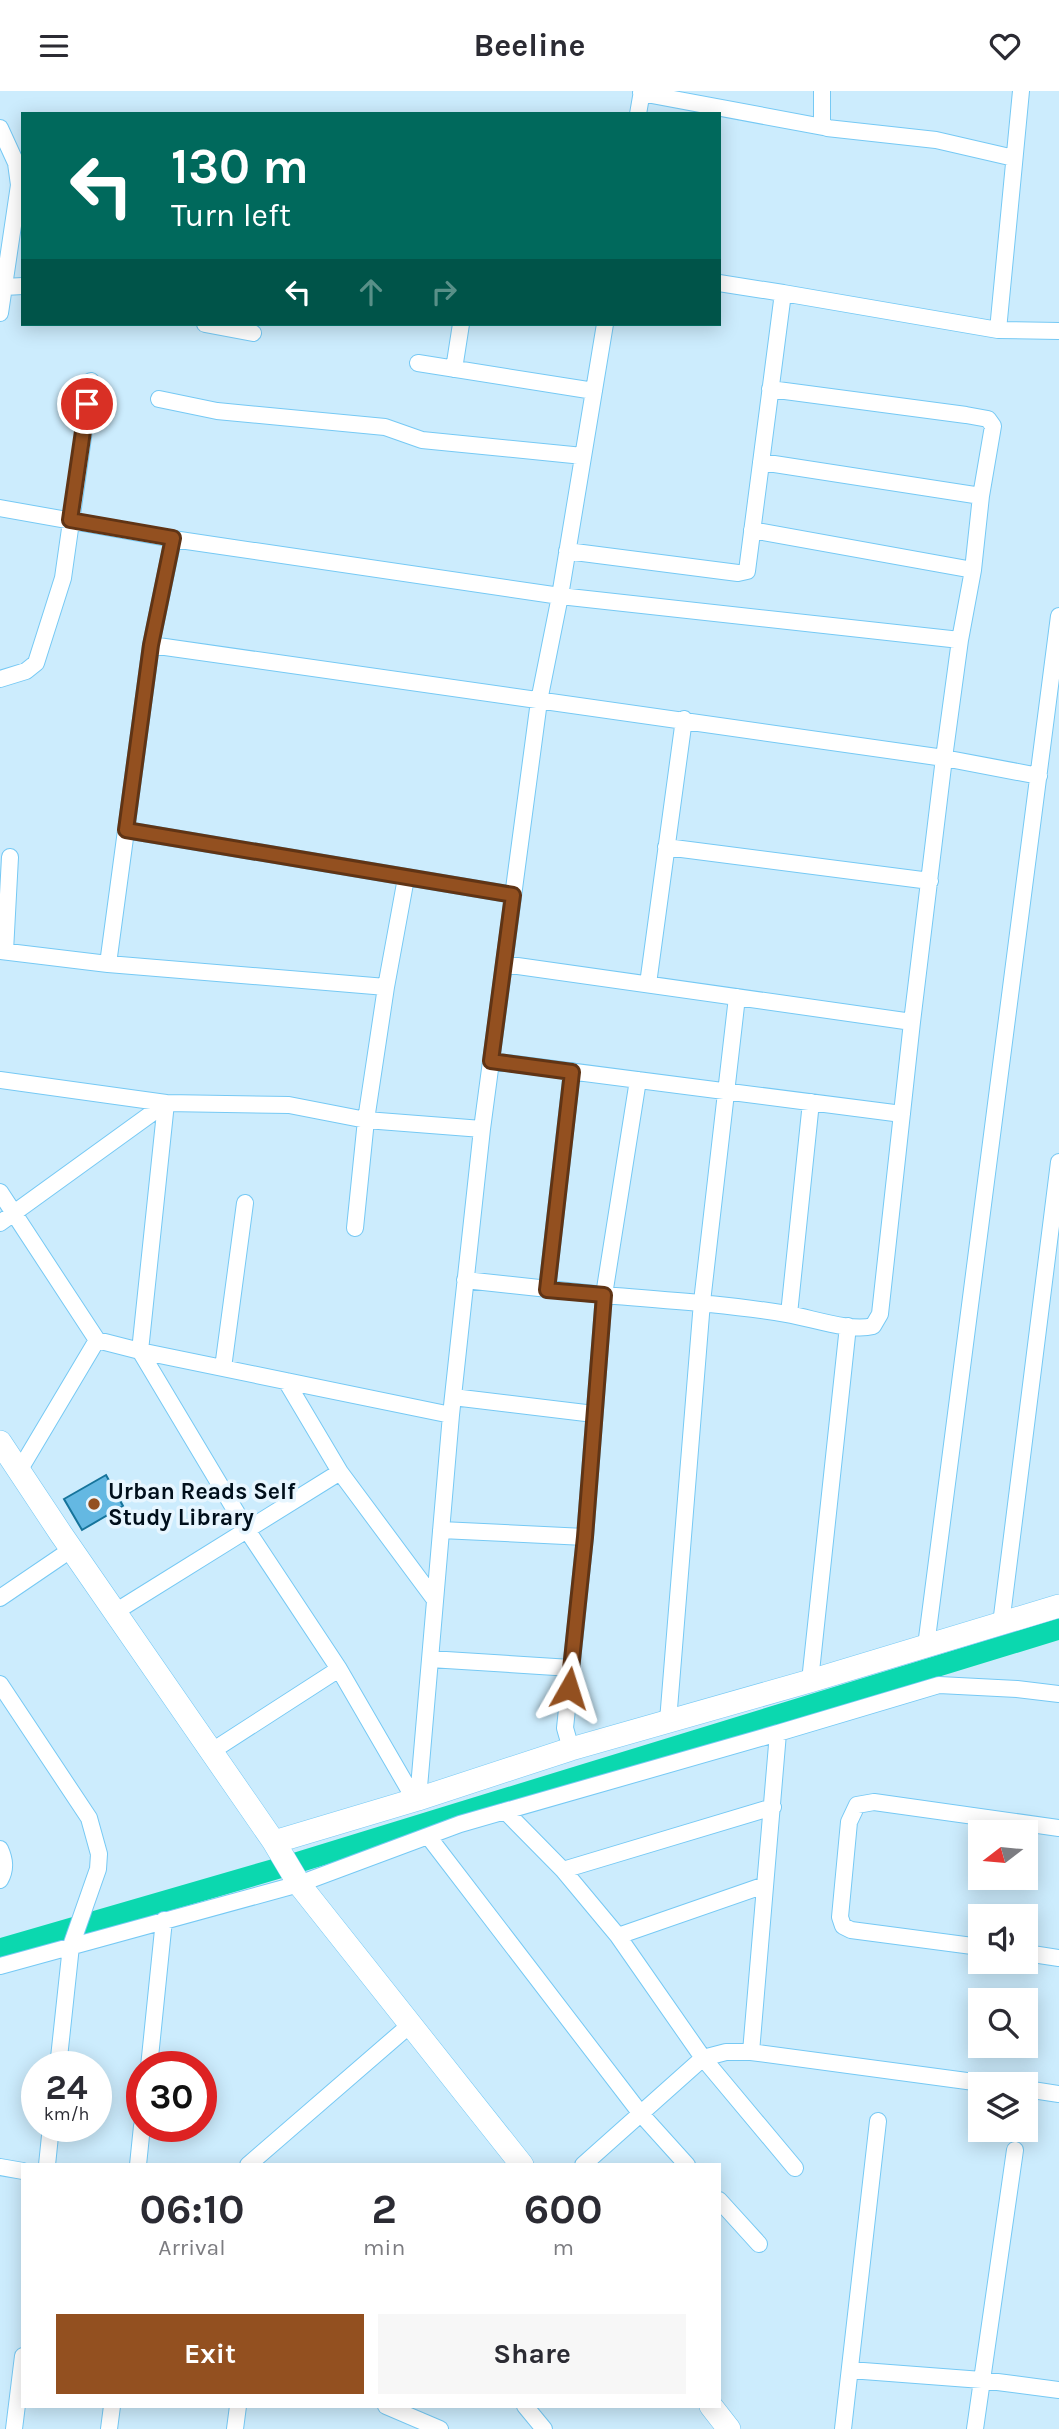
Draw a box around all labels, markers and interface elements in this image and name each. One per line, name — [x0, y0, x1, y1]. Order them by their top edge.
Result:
icon: menu — [35, 27, 73, 65]
text: Beeline — [474, 27, 585, 64]
icon: heart — [986, 27, 1024, 65]
text: 130 m — [171, 138, 309, 195]
icon: left — [56, 140, 147, 231]
text: Turn left — [171, 197, 291, 234]
icon: left — [279, 273, 317, 311]
icon: ahead — [352, 273, 390, 311]
icon: right — [425, 273, 463, 311]
pin — [57, 374, 117, 434]
icon: arrive — [68, 385, 106, 423]
place label: Urban Reads Self Study Library — [108, 1478, 296, 1531]
marker: Urban Reads Self Study Library — [86, 1496, 102, 1512]
position arrow — [532, 1651, 606, 1725]
north arrow — [968, 1820, 1038, 1890]
map controls — [968, 1820, 1038, 2142]
button: sound — [968, 1904, 1038, 1974]
button: search — [968, 1988, 1038, 2058]
speed limit sign: 30 — [126, 2051, 217, 2142]
text: 24 — [46, 2067, 88, 2108]
button: layers — [968, 2072, 1038, 2142]
text: km/h — [44, 2103, 89, 2125]
text: 06:10 — [140, 2184, 244, 2234]
text: 2 — [371, 2184, 397, 2234]
text: 600 — [524, 2184, 602, 2234]
text: Arrival — [158, 2234, 226, 2261]
text: min — [363, 2234, 405, 2261]
text: m — [552, 2234, 574, 2261]
button: Exit — [56, 2314, 364, 2394]
button: Share — [378, 2314, 686, 2394]

